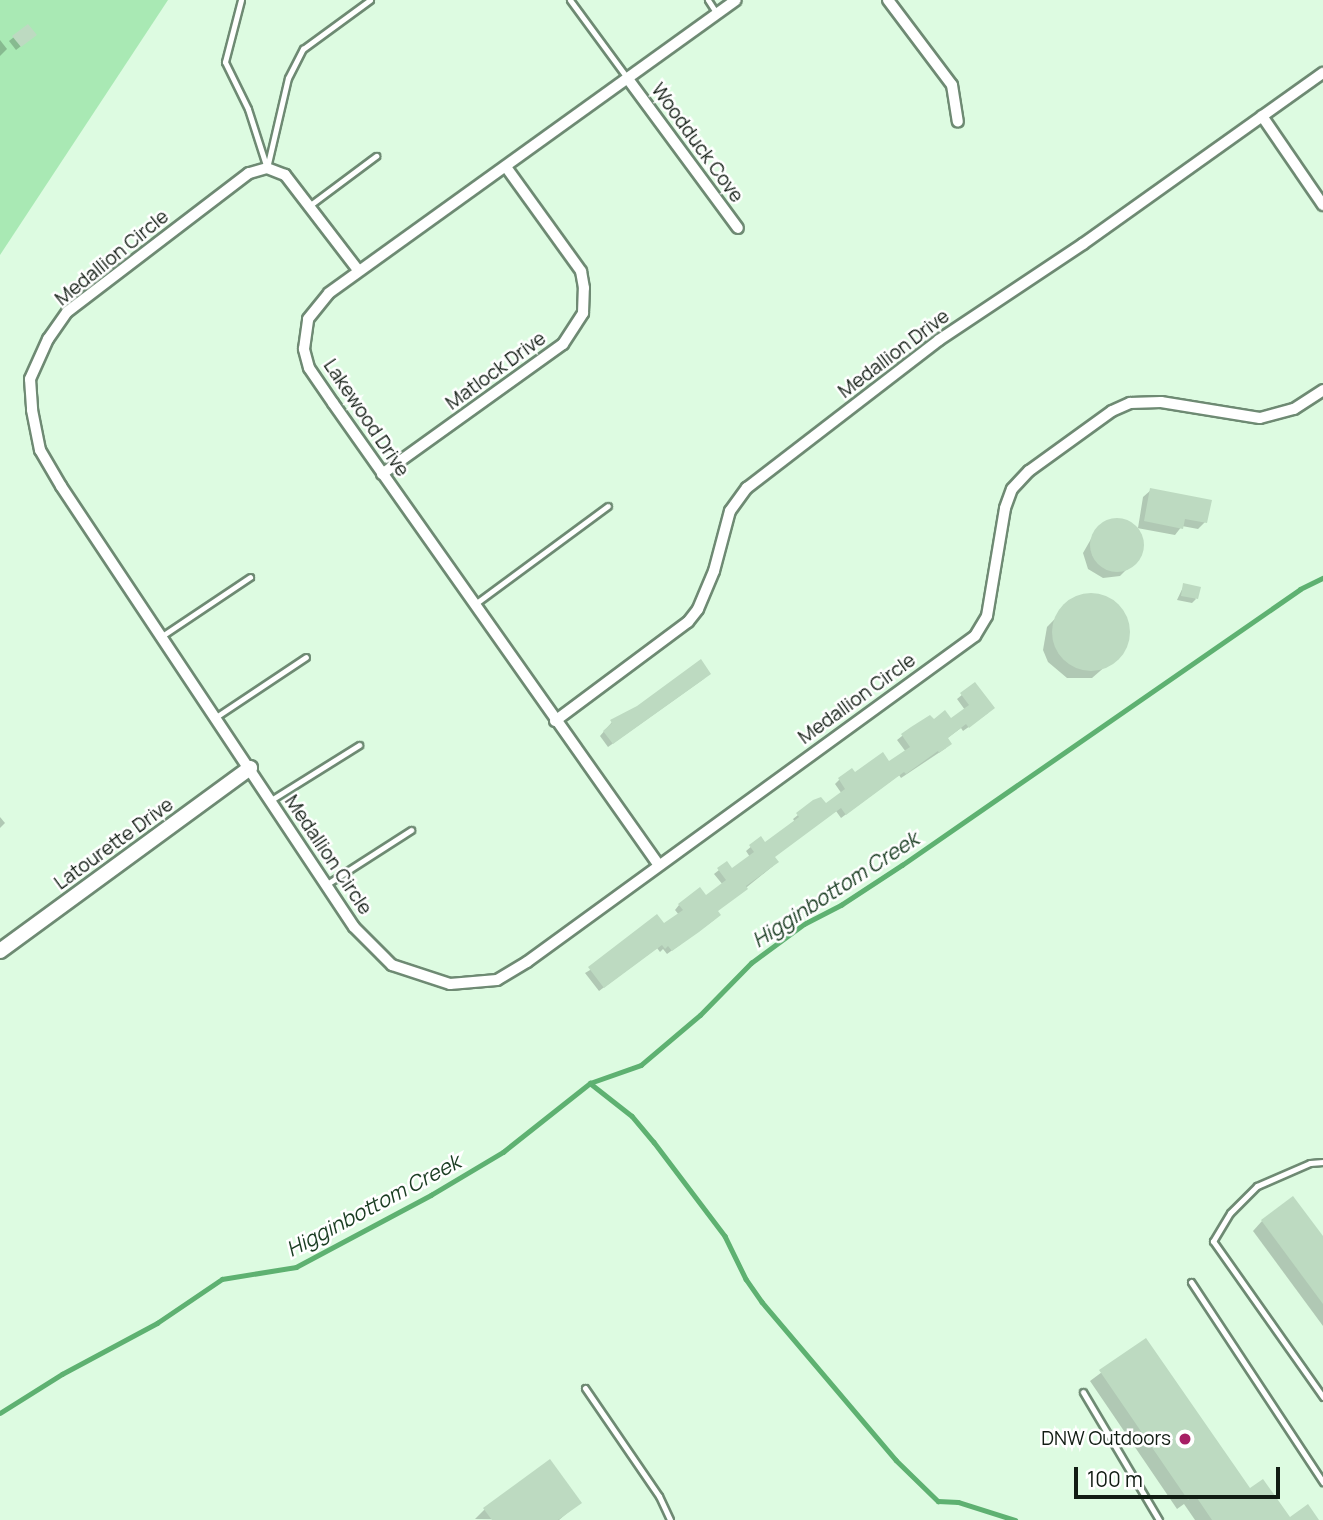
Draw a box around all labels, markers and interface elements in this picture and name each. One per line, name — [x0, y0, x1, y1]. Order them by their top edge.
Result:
street label: Woodduck Cove — [646, 79, 748, 207]
street label: Medallion Circle — [51, 205, 173, 311]
street label: Medallion Drive — [834, 305, 954, 403]
street label: Matlock Drive — [442, 327, 550, 415]
street label: Lakewood Drive — [318, 355, 414, 481]
street label: Medallion Circle — [794, 649, 920, 749]
street label: Medallion Circle — [280, 791, 376, 919]
street label: Latourette Drive — [50, 793, 178, 895]
water label: Higginbottom Creek — [747, 826, 923, 952]
water label: Higginbottom Creek — [282, 1148, 464, 1262]
place label: DNW Outdoors — [1041, 1428, 1171, 1450]
marker: DNW Outdoors — [1177, 1431, 1193, 1447]
scale bar — [1078, 1454, 1284, 1498]
text: 100 m — [1087, 1465, 1143, 1493]

